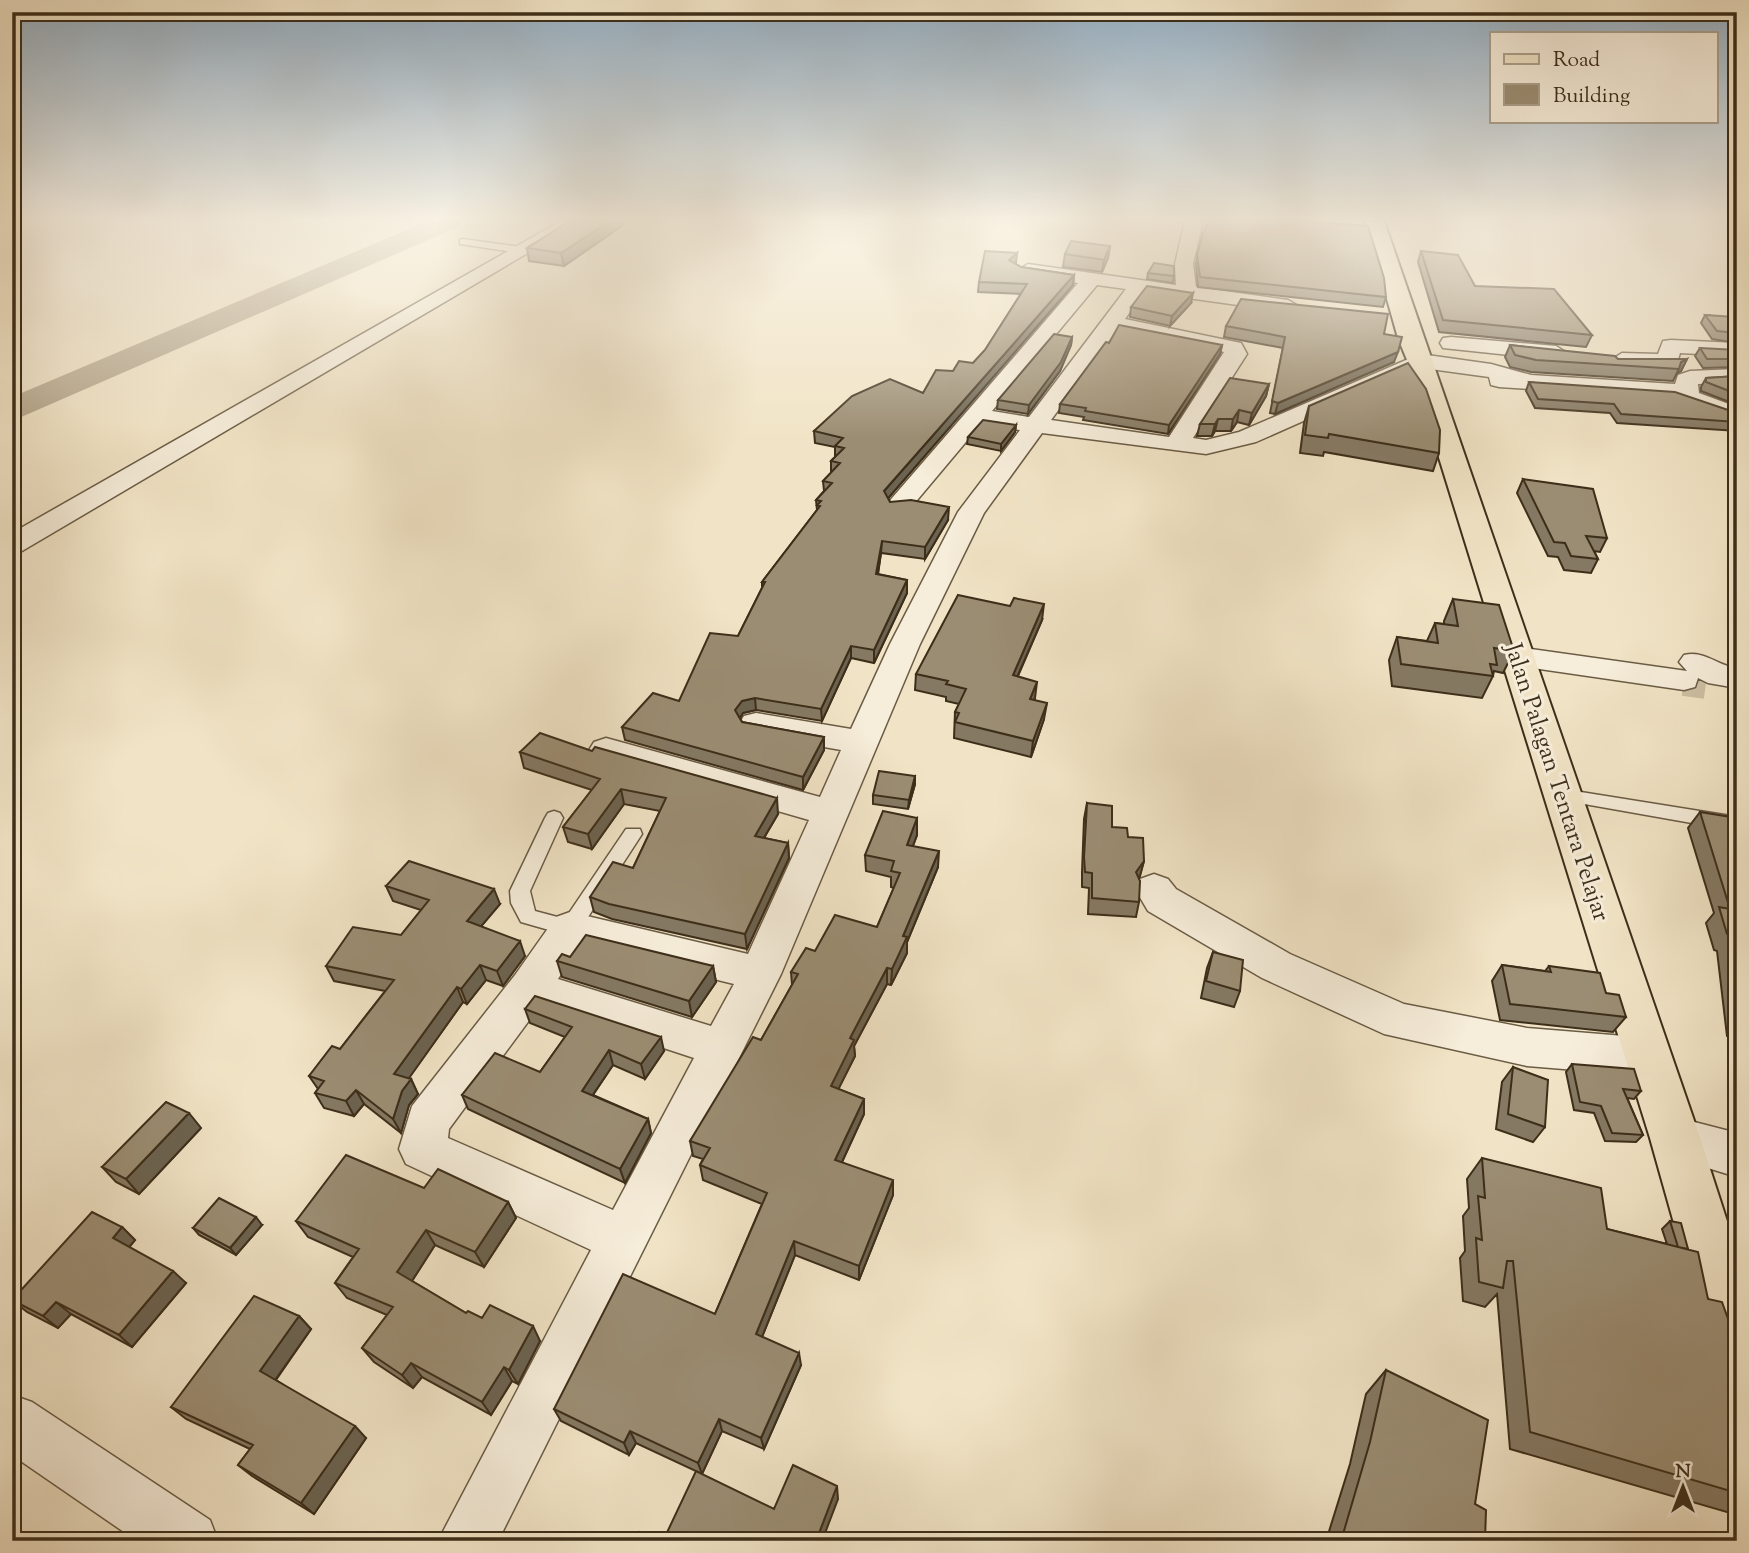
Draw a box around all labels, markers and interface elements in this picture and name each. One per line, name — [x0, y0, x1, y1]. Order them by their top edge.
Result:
legend — [1490, 32, 1718, 122]
text: Road — [1553, 46, 1600, 76]
text: Building — [1553, 82, 1630, 112]
street label: Jalan Palagan Tentara Pelajar — [1494, 637, 1617, 926]
north arrow — [1648, 1452, 1718, 1522]
text: N — [1675, 1459, 1691, 1486]

